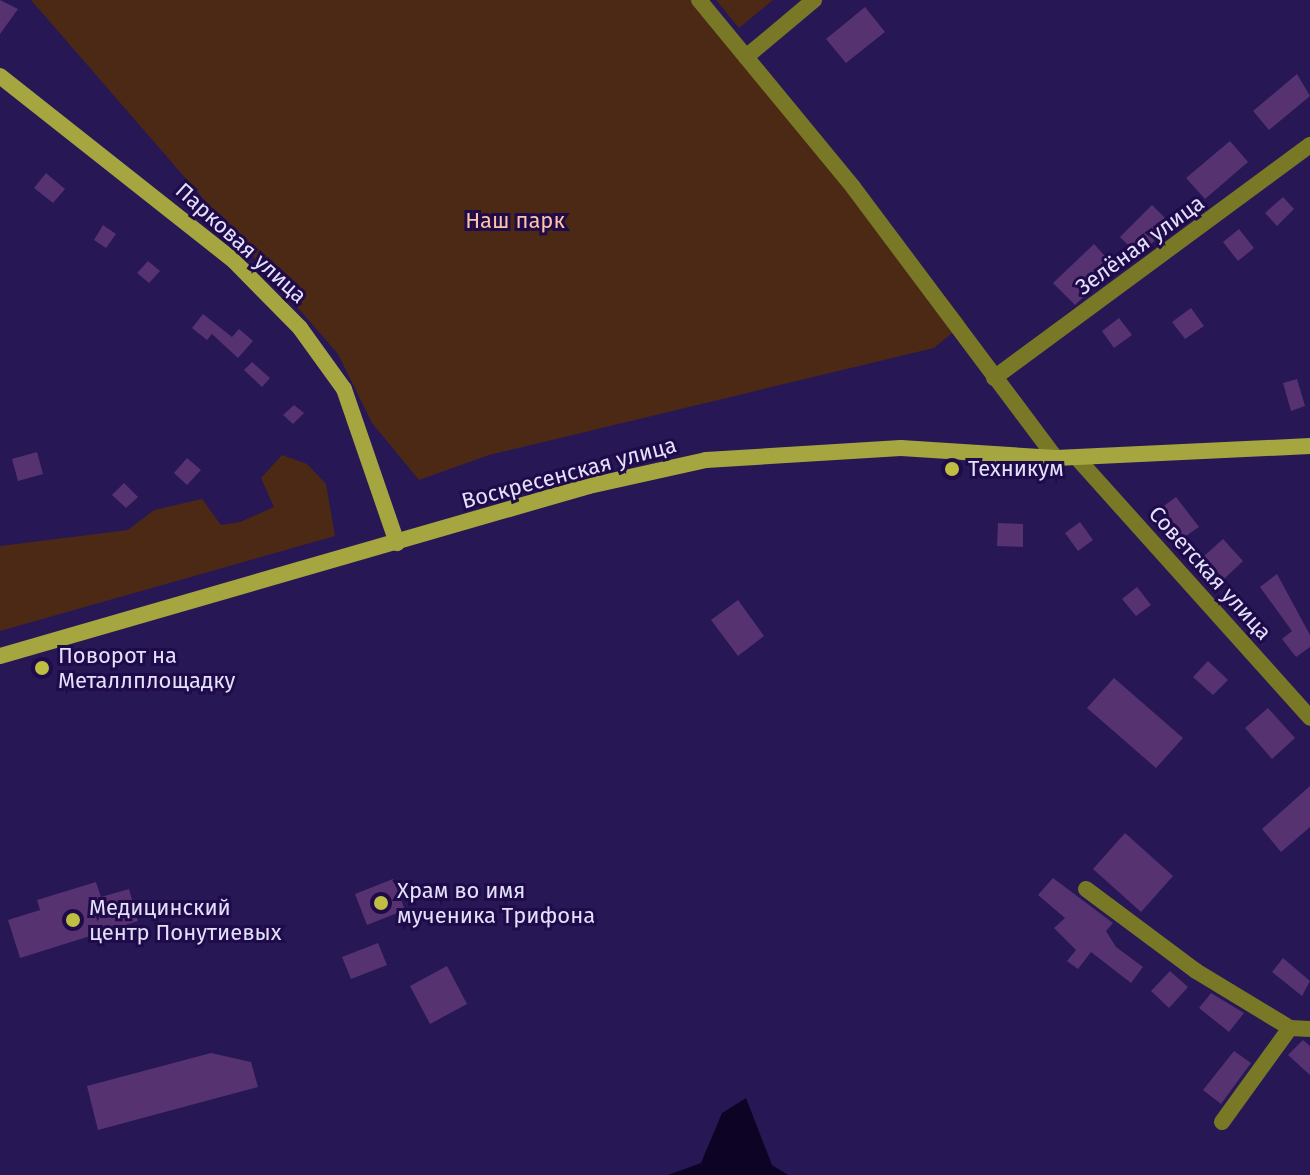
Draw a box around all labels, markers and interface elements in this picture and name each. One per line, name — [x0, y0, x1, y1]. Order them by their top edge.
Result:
street label: Парковая улица — [170, 177, 312, 309]
street label: Зелёная улица — [1071, 190, 1209, 300]
park label: Наш парк — [465, 208, 565, 234]
street label: Воскресенская улица — [459, 432, 679, 514]
place label: Техникум — [968, 456, 1064, 482]
marker: Техникум — [943, 460, 961, 478]
street label: Советская улица — [1143, 501, 1277, 645]
place label: Поворот на Металлплощадку — [58, 642, 235, 694]
marker: Поворот на Металлплощадку — [33, 659, 51, 677]
place label: Храм во имя мученика Трифона — [397, 877, 595, 928]
place label: Медицинский центр Понутиевых — [89, 894, 281, 946]
marker: Храм во имя мученика Трифона — [372, 894, 390, 912]
marker: Медицинский центр Понутиевых — [64, 911, 82, 929]

